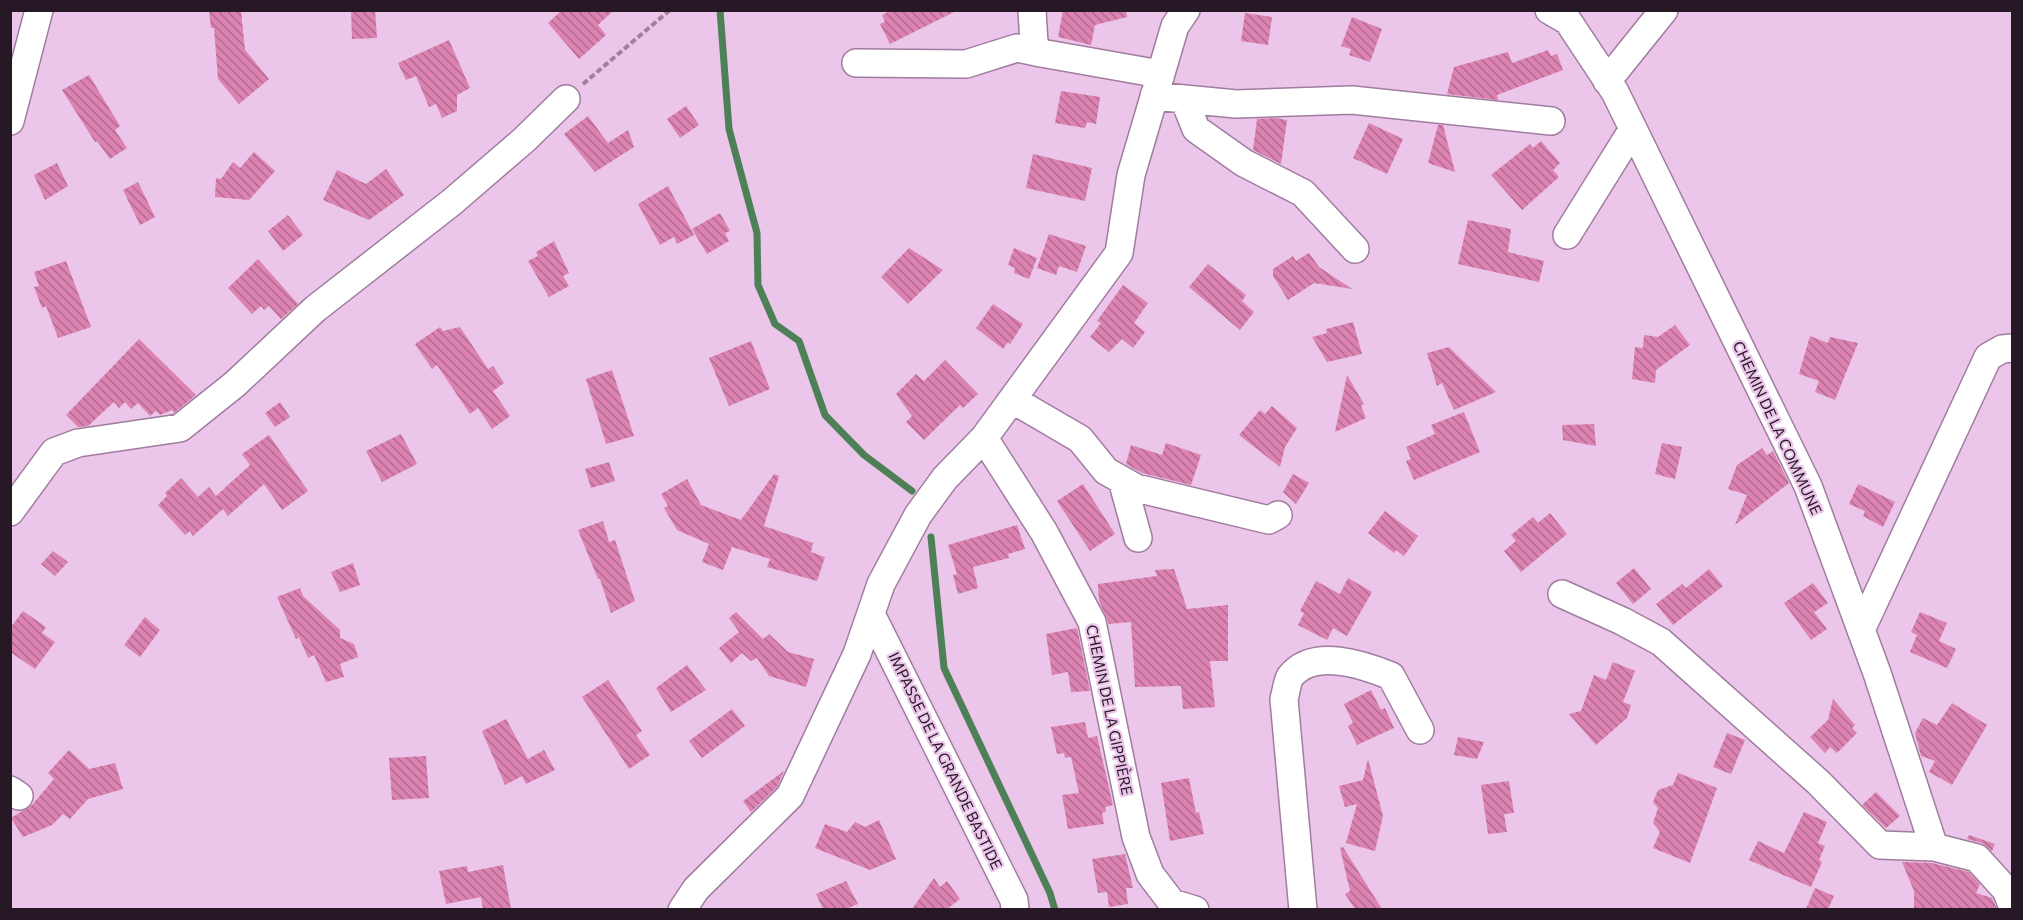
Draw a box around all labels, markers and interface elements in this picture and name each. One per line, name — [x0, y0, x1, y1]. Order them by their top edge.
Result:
street label: CHEMIN DE LA COMMUNE — [1730, 338, 1826, 517]
street label: CHEMIN DE LA GIPPIÈRE — [1083, 623, 1138, 797]
street label: IMPASSE DE LA GRANDE BASTIDE — [885, 649, 1007, 872]

